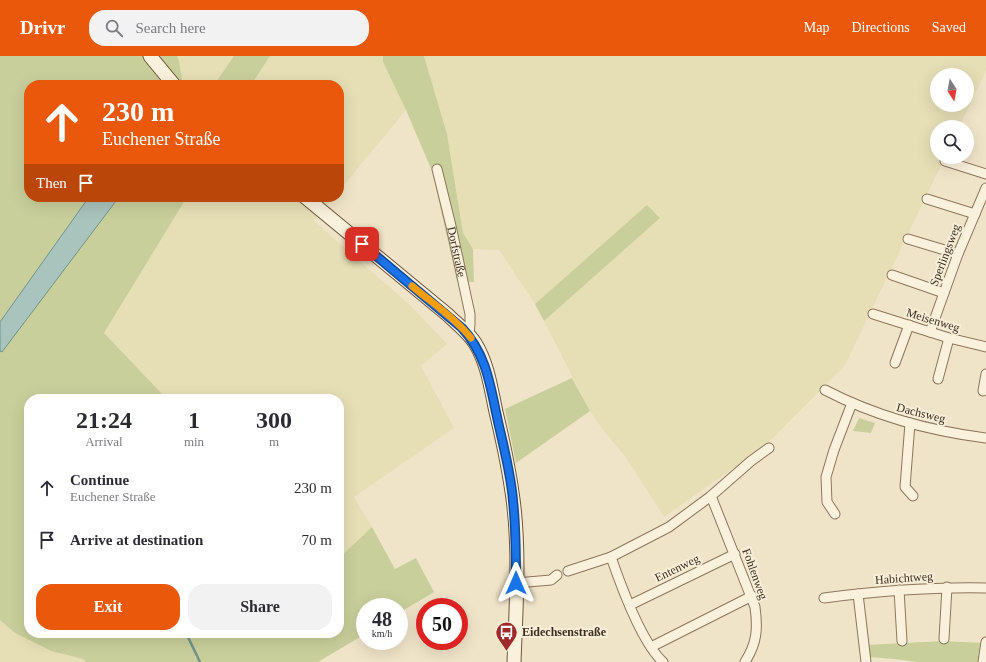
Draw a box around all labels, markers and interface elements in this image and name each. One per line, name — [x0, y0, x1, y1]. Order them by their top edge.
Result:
search box — [89, 10, 369, 46]
text: Drivr — [20, 17, 65, 38]
icon: search — [103, 17, 125, 39]
text: Search here — [135, 20, 206, 36]
text: Map — [804, 20, 829, 35]
text: Directions — [851, 20, 910, 35]
text: Saved — [932, 20, 966, 35]
north arrow — [930, 68, 974, 112]
map controls — [930, 68, 974, 164]
icon: ahead — [36, 96, 88, 148]
text: 230 m — [102, 96, 174, 127]
button: search — [930, 120, 974, 164]
text: Euchener Straße — [102, 129, 220, 149]
icon: arrive — [75, 172, 97, 194]
text: Then — [36, 175, 67, 191]
street label: Sperlingsweg — [927, 222, 963, 288]
street label: Dorfstraße — [444, 225, 469, 278]
pin — [345, 227, 379, 261]
icon: arrive — [351, 233, 373, 255]
street label: Meisenweg — [904, 305, 962, 335]
street label: Dachsweg — [895, 400, 947, 426]
text: 21:24 — [76, 407, 132, 433]
text: 1 — [188, 407, 200, 433]
text: 300 — [256, 407, 292, 433]
text: Arrival — [85, 434, 123, 449]
text: min — [184, 434, 204, 449]
text: m — [269, 434, 279, 449]
text: Continue — [70, 472, 129, 488]
icon: ahead — [36, 477, 58, 499]
text: 230 m — [294, 480, 332, 496]
text: Euchener Straße — [70, 489, 156, 504]
icon: arrive — [36, 529, 58, 551]
text: Arrive at destination — [70, 532, 203, 548]
text: 70 m — [302, 532, 332, 548]
street label: Fohlenweg — [739, 547, 771, 601]
street label: Entenweg — [652, 551, 702, 585]
position arrow — [495, 562, 537, 604]
street label: Habichtweg — [875, 569, 933, 587]
button: Exit — [36, 584, 180, 630]
button: Share — [188, 584, 332, 630]
speed limit sign: 50 — [416, 598, 468, 650]
text: 48 — [372, 608, 392, 630]
bus stop icon: Eidechsenstraße — [494, 619, 520, 652]
place label: Eidechsenstraße — [522, 625, 607, 639]
text: km/h — [372, 628, 392, 639]

